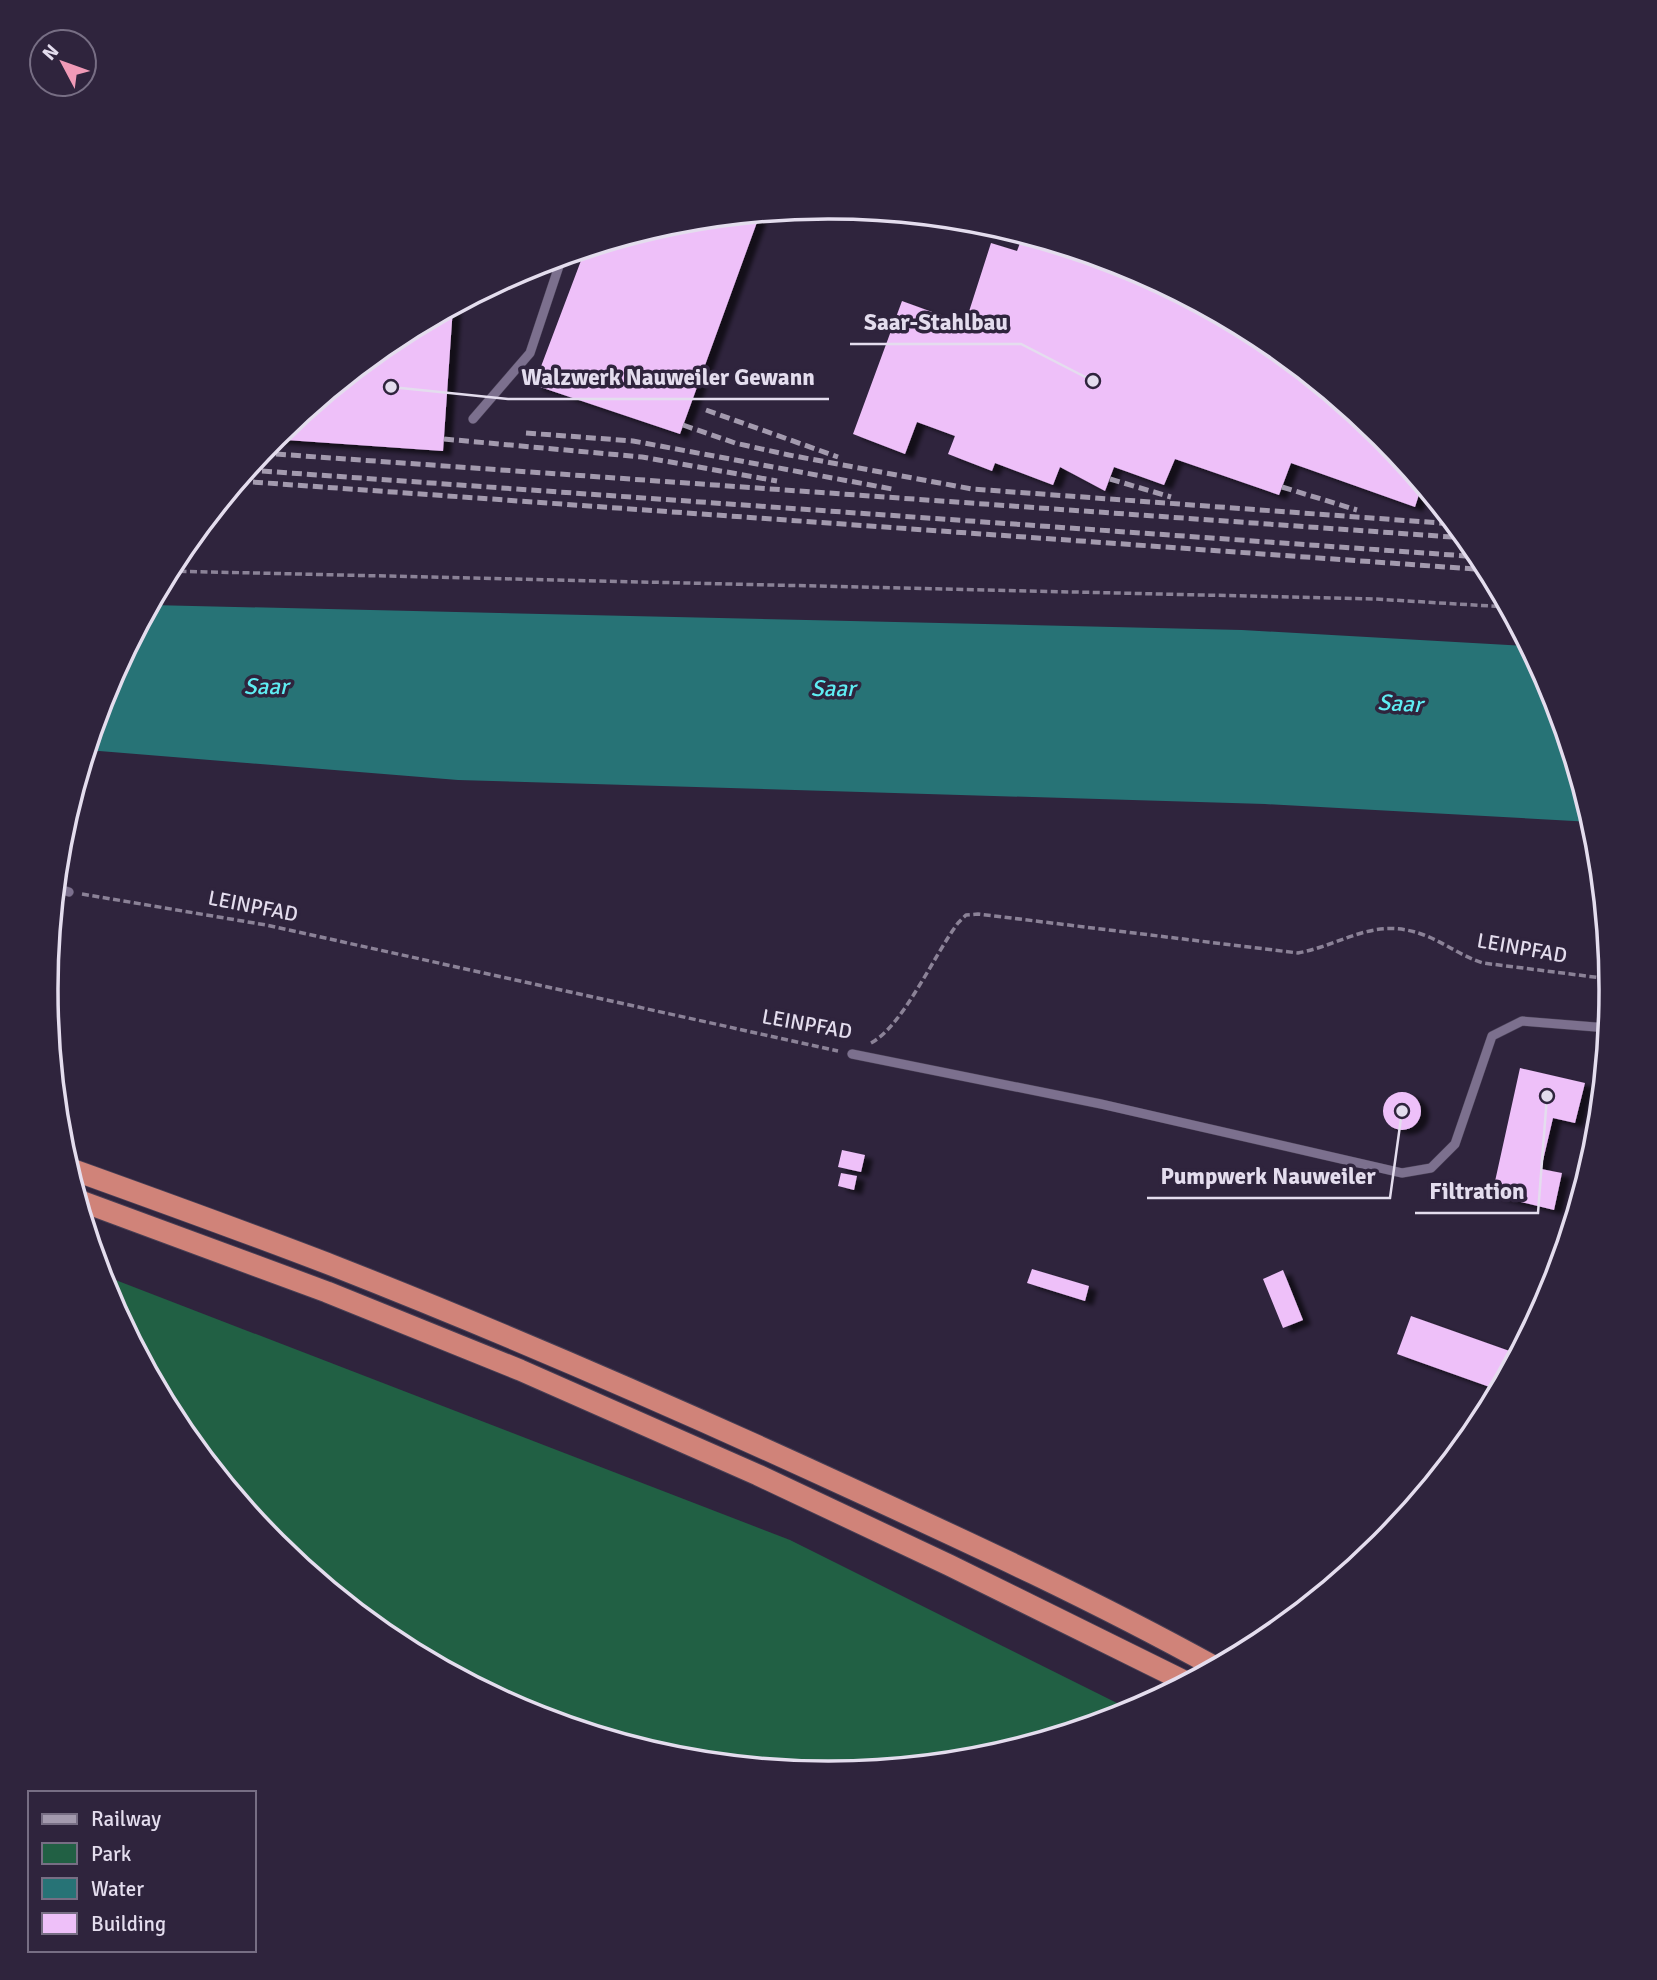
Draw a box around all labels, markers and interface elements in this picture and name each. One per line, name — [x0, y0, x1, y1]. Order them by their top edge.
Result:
north arrow — [28, 28, 98, 98]
text: N — [38, 40, 64, 65]
callout: Saar-Stahlbau — [850, 300, 1021, 344]
text: Saar-Stahlbau — [864, 308, 1008, 337]
callout: Walzwerk Nauweiler Gewann — [508, 355, 829, 399]
text: Walzwerk Nauweiler Gewann — [521, 363, 815, 392]
water label: Saar — [244, 672, 292, 701]
water label: Saar — [811, 674, 859, 703]
water label: Saar — [1377, 688, 1427, 719]
street label: LEINPFAD — [206, 885, 300, 927]
street label: LEINPFAD — [1475, 927, 1569, 969]
street label: LEINPFAD — [760, 1003, 854, 1045]
callout: Pumpwerk Nauweiler — [1147, 1154, 1390, 1198]
text: Pumpwerk Nauweiler — [1160, 1162, 1376, 1191]
callout: Filtration — [1415, 1169, 1538, 1213]
text: Filtration — [1429, 1177, 1525, 1206]
legend — [28, 1791, 256, 1952]
text: Railway — [91, 1806, 161, 1832]
text: Park — [91, 1841, 132, 1867]
text: Water — [91, 1876, 144, 1902]
text: Building — [91, 1911, 166, 1937]

